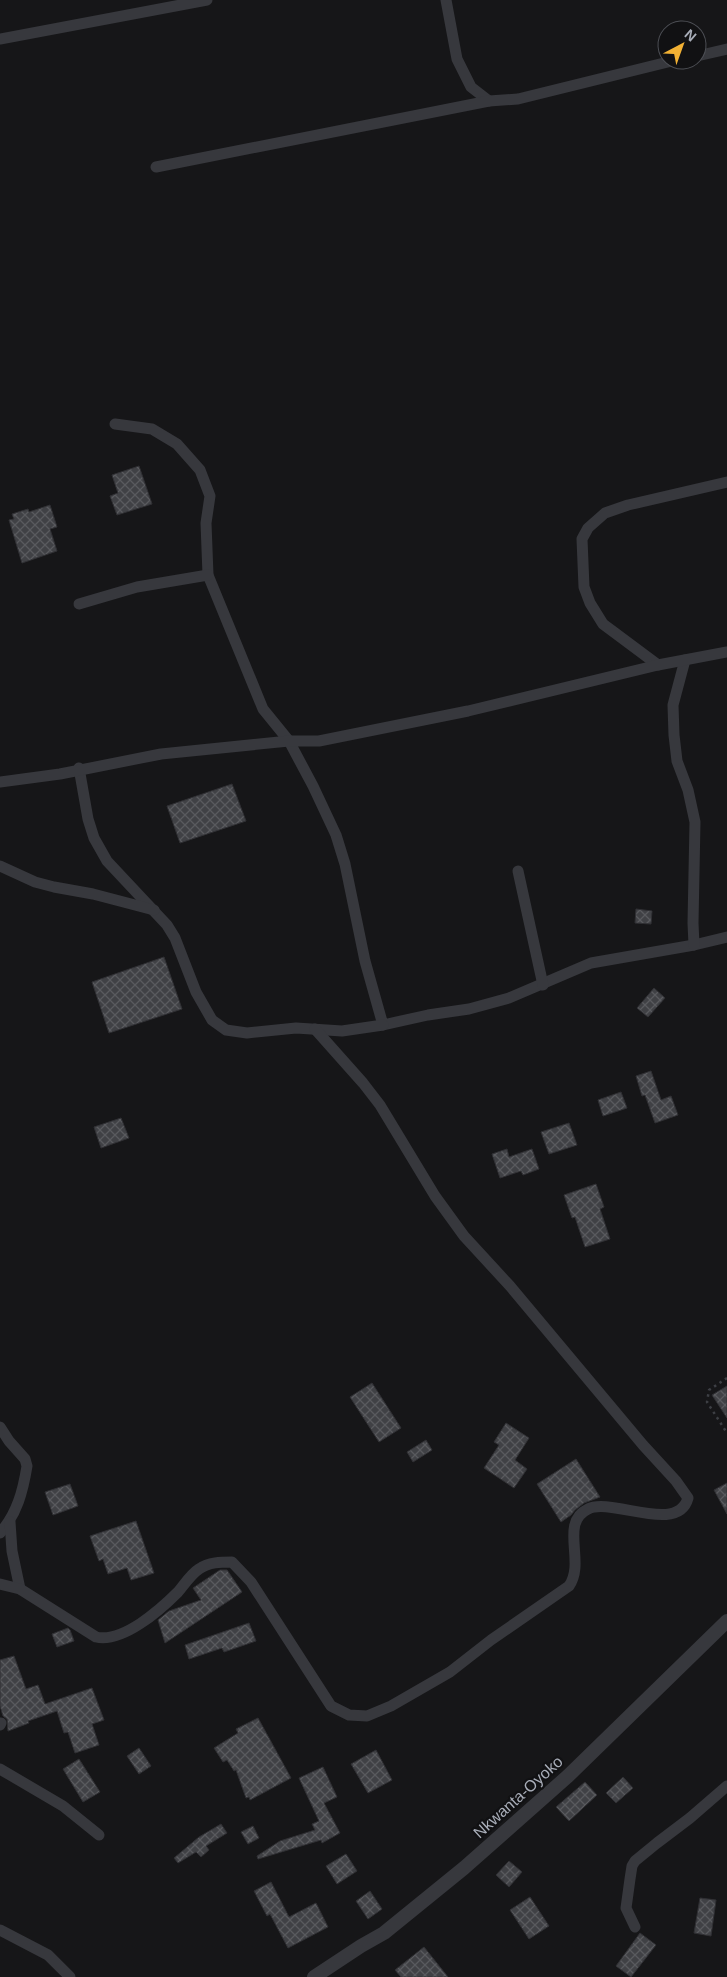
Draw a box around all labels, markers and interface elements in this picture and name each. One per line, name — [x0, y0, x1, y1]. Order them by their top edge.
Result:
north arrow — [657, 20, 707, 70]
text: N — [681, 26, 700, 45]
street label: Nkwanta-Oyoko — [470, 1753, 566, 1841]

